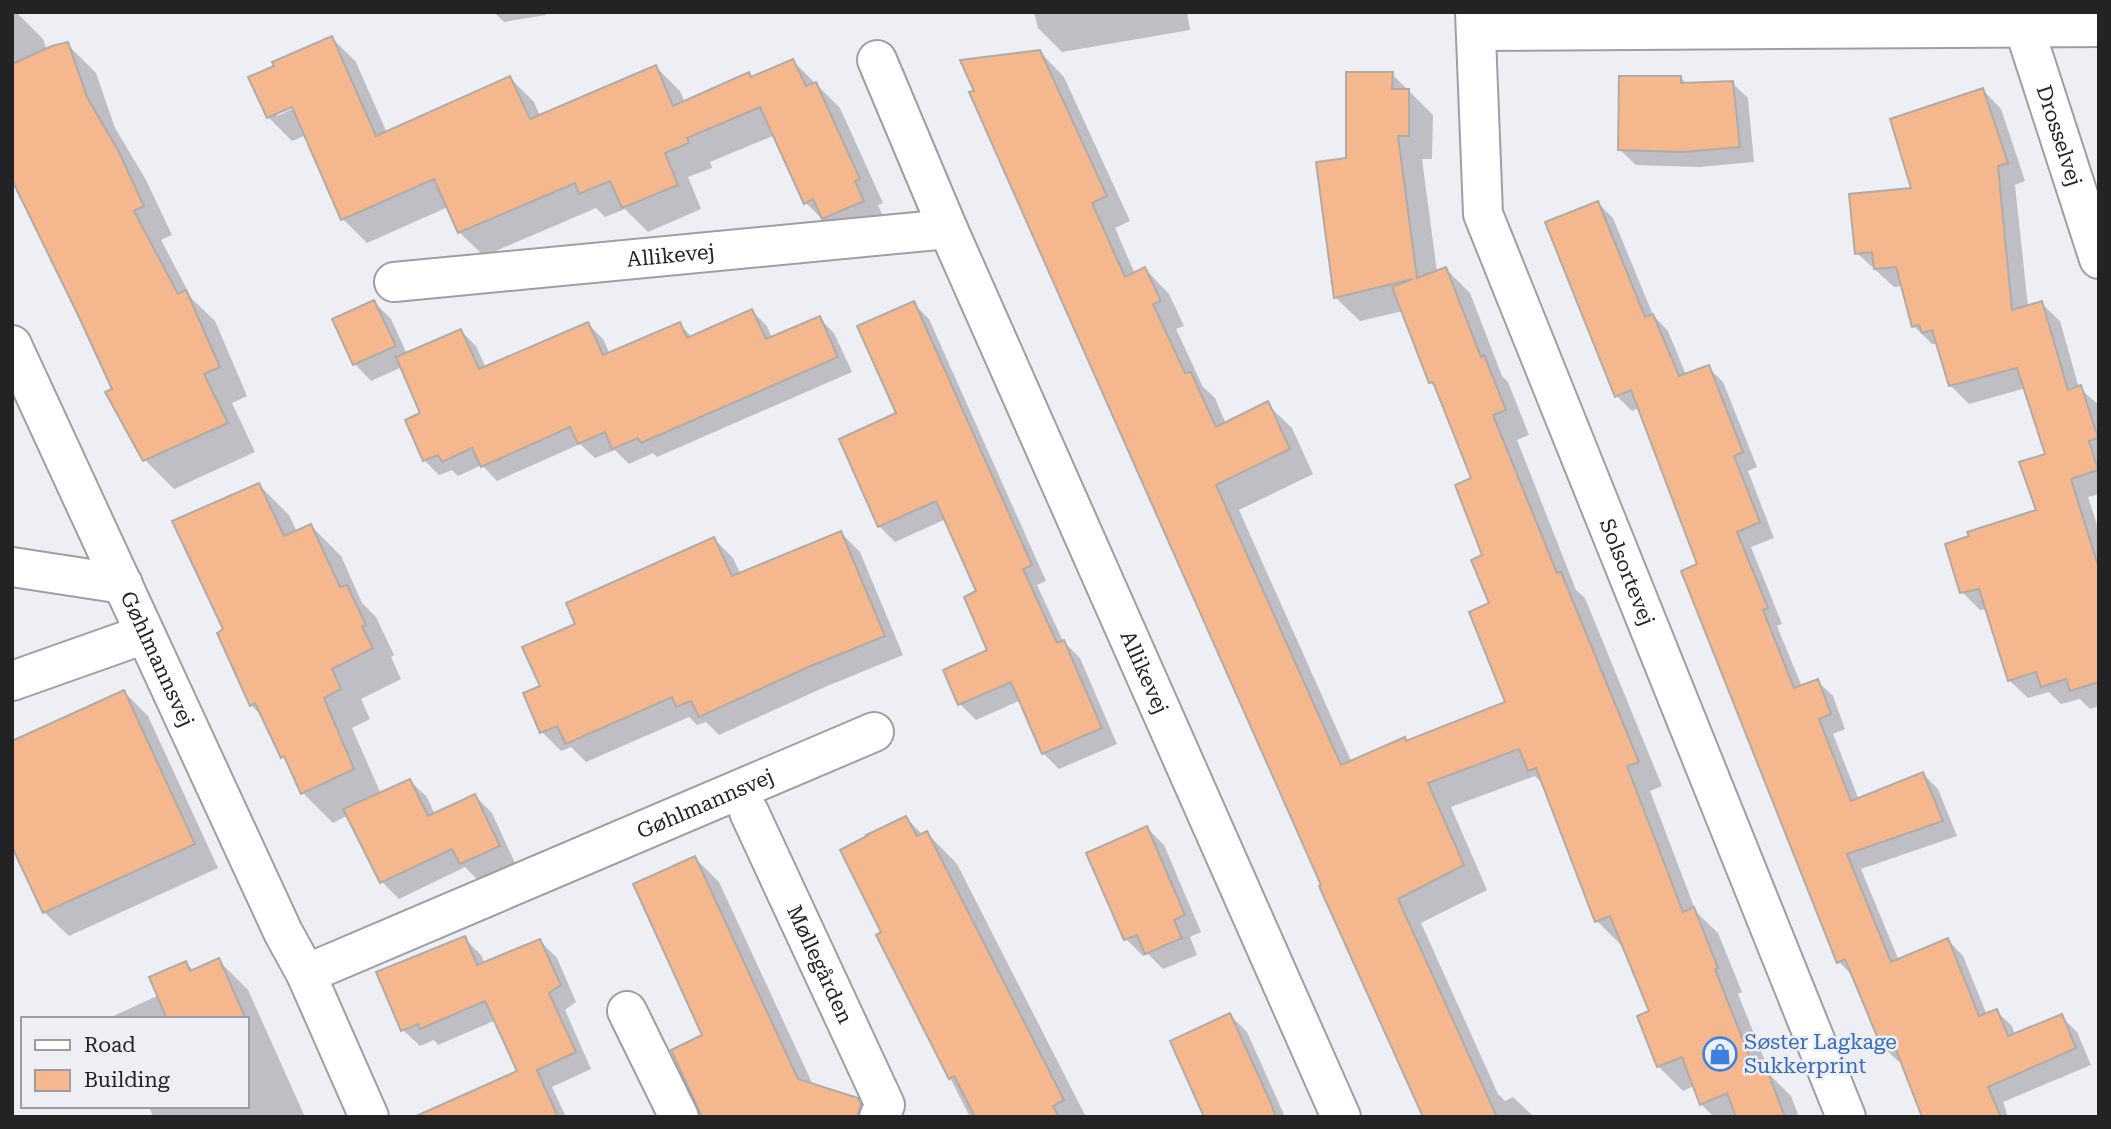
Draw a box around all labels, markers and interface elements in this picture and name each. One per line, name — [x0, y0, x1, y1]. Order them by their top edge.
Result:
street label: Drosselvej — [2032, 82, 2087, 189]
street label: Allikevej — [626, 239, 716, 272]
street label: Solsortevej — [1595, 515, 1659, 629]
street label: Gøhlmannsvej — [115, 588, 199, 731]
street label: Allikevej — [1115, 627, 1173, 717]
street label: Gøhlmannsvej — [633, 764, 777, 844]
street label: Møllegården — [782, 901, 858, 1028]
legend — [21, 1017, 248, 1108]
place label: Søster Lagkage Sukkerprint — [1744, 1030, 1897, 1078]
text: Road — [84, 1033, 136, 1057]
shop icon: Søster Lagkage Sukkerprint — [1701, 1035, 1739, 1073]
text: Building — [84, 1068, 170, 1092]

